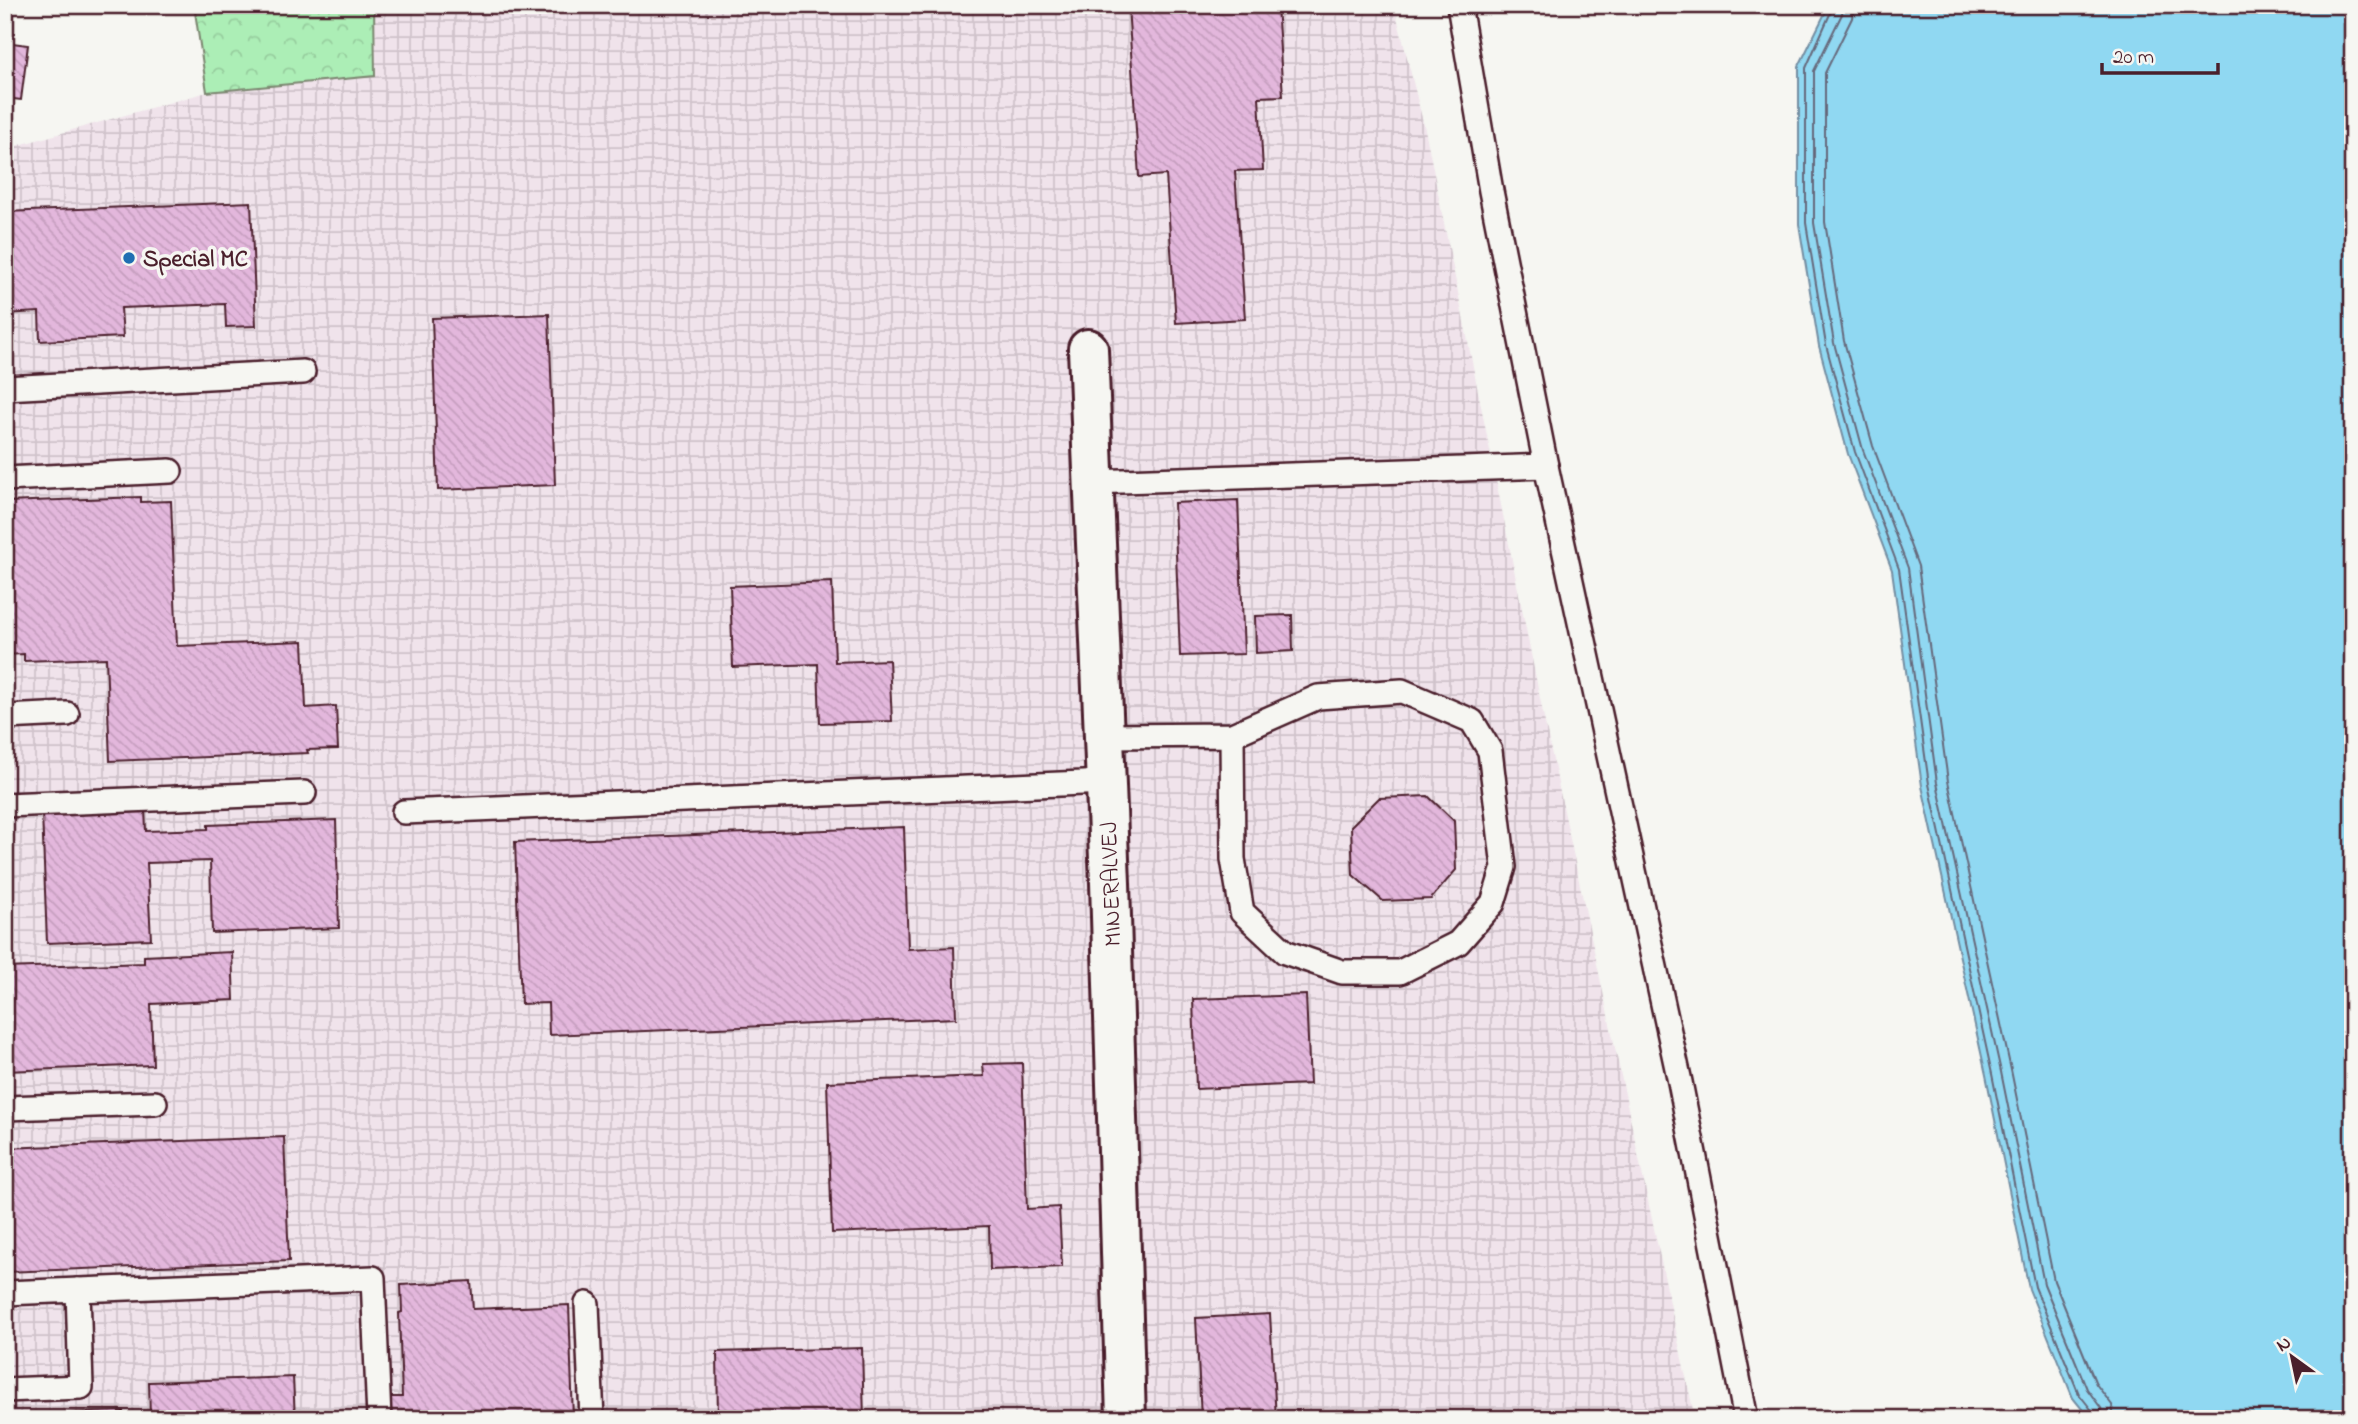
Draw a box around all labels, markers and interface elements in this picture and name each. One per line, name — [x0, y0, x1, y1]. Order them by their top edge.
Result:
scale bar — [2102, 32, 2218, 76]
text: 20 m — [2113, 43, 2154, 73]
place label: Special MC — [143, 243, 248, 278]
marker: Special MC — [121, 250, 137, 266]
street label: MINERALVEJ — [1093, 821, 1132, 947]
north arrow — [2256, 1322, 2326, 1392]
text: N — [2271, 1330, 2297, 1360]

